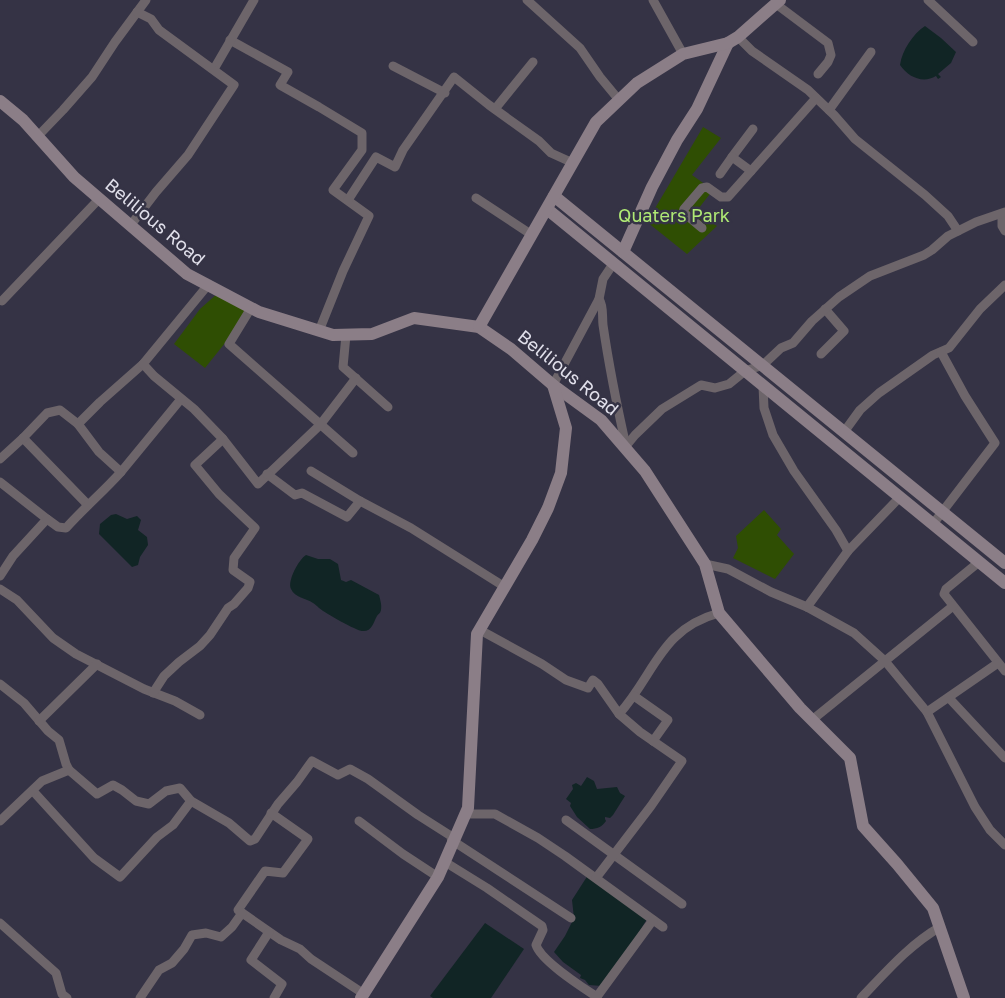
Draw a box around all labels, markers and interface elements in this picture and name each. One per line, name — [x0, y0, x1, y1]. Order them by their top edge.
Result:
street label: Belilious Road — [101, 173, 210, 269]
park label: Quaters Park — [618, 204, 730, 226]
street label: Belilious Road — [514, 325, 624, 420]

